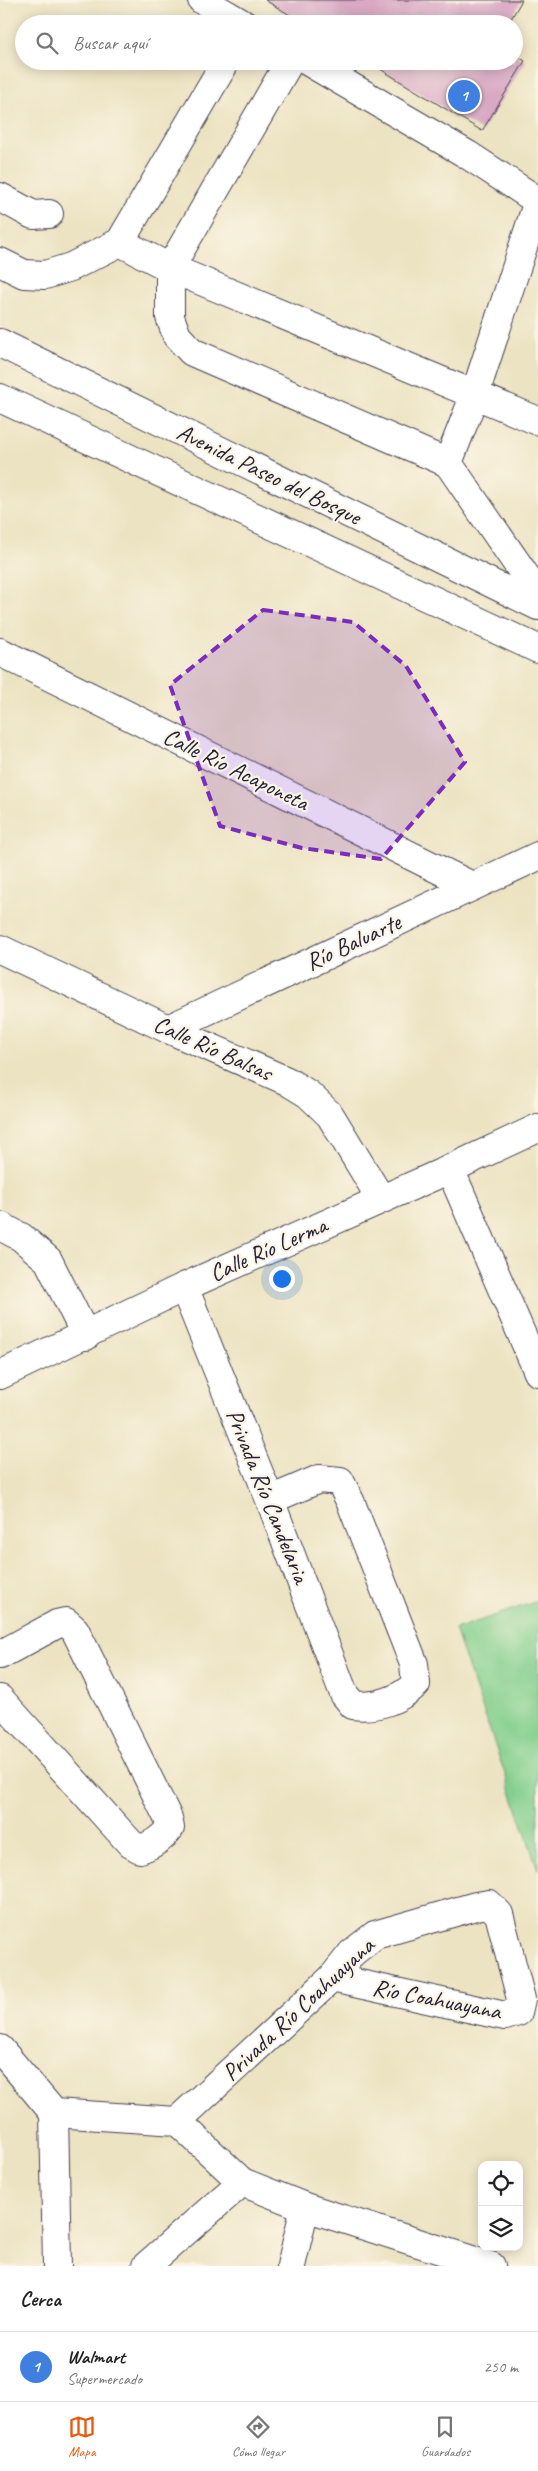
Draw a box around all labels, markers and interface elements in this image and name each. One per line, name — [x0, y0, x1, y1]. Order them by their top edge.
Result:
search box — [15, 15, 523, 70]
icon: search — [33, 29, 61, 57]
text: Buscar aquí — [73, 31, 147, 55]
pin: 1 — [448, 77, 480, 115]
street label: Avenida Paseo del Bosque — [172, 416, 368, 532]
street label: Calle Río Acaponeta — [158, 721, 315, 818]
street label: Río Baluarte — [301, 906, 407, 977]
street label: Calle Río Balsas — [149, 1009, 279, 1088]
street label: Calle Río Lerma — [205, 1209, 333, 1288]
your location — [269, 1266, 295, 1292]
street label: Privada Río Candelaria — [219, 1405, 317, 1589]
street label: Privada Río Coahuayana — [216, 1930, 381, 2087]
street label: Río Coahuayana — [370, 1972, 505, 2026]
map controls — [478, 2161, 523, 2251]
button: locate — [478, 2161, 523, 2206]
button: layers — [478, 2206, 523, 2251]
text: Cerca — [20, 2286, 61, 2312]
text: Walmart — [67, 2345, 125, 2369]
text: 1 — [32, 2357, 40, 2377]
text: 250 m — [484, 2357, 518, 2377]
text: Supermercado — [67, 2369, 142, 2389]
tab: Mapa — [68, 2413, 96, 2460]
tab: Cómo llegar — [232, 2413, 285, 2460]
tab: Guardados — [421, 2413, 470, 2460]

